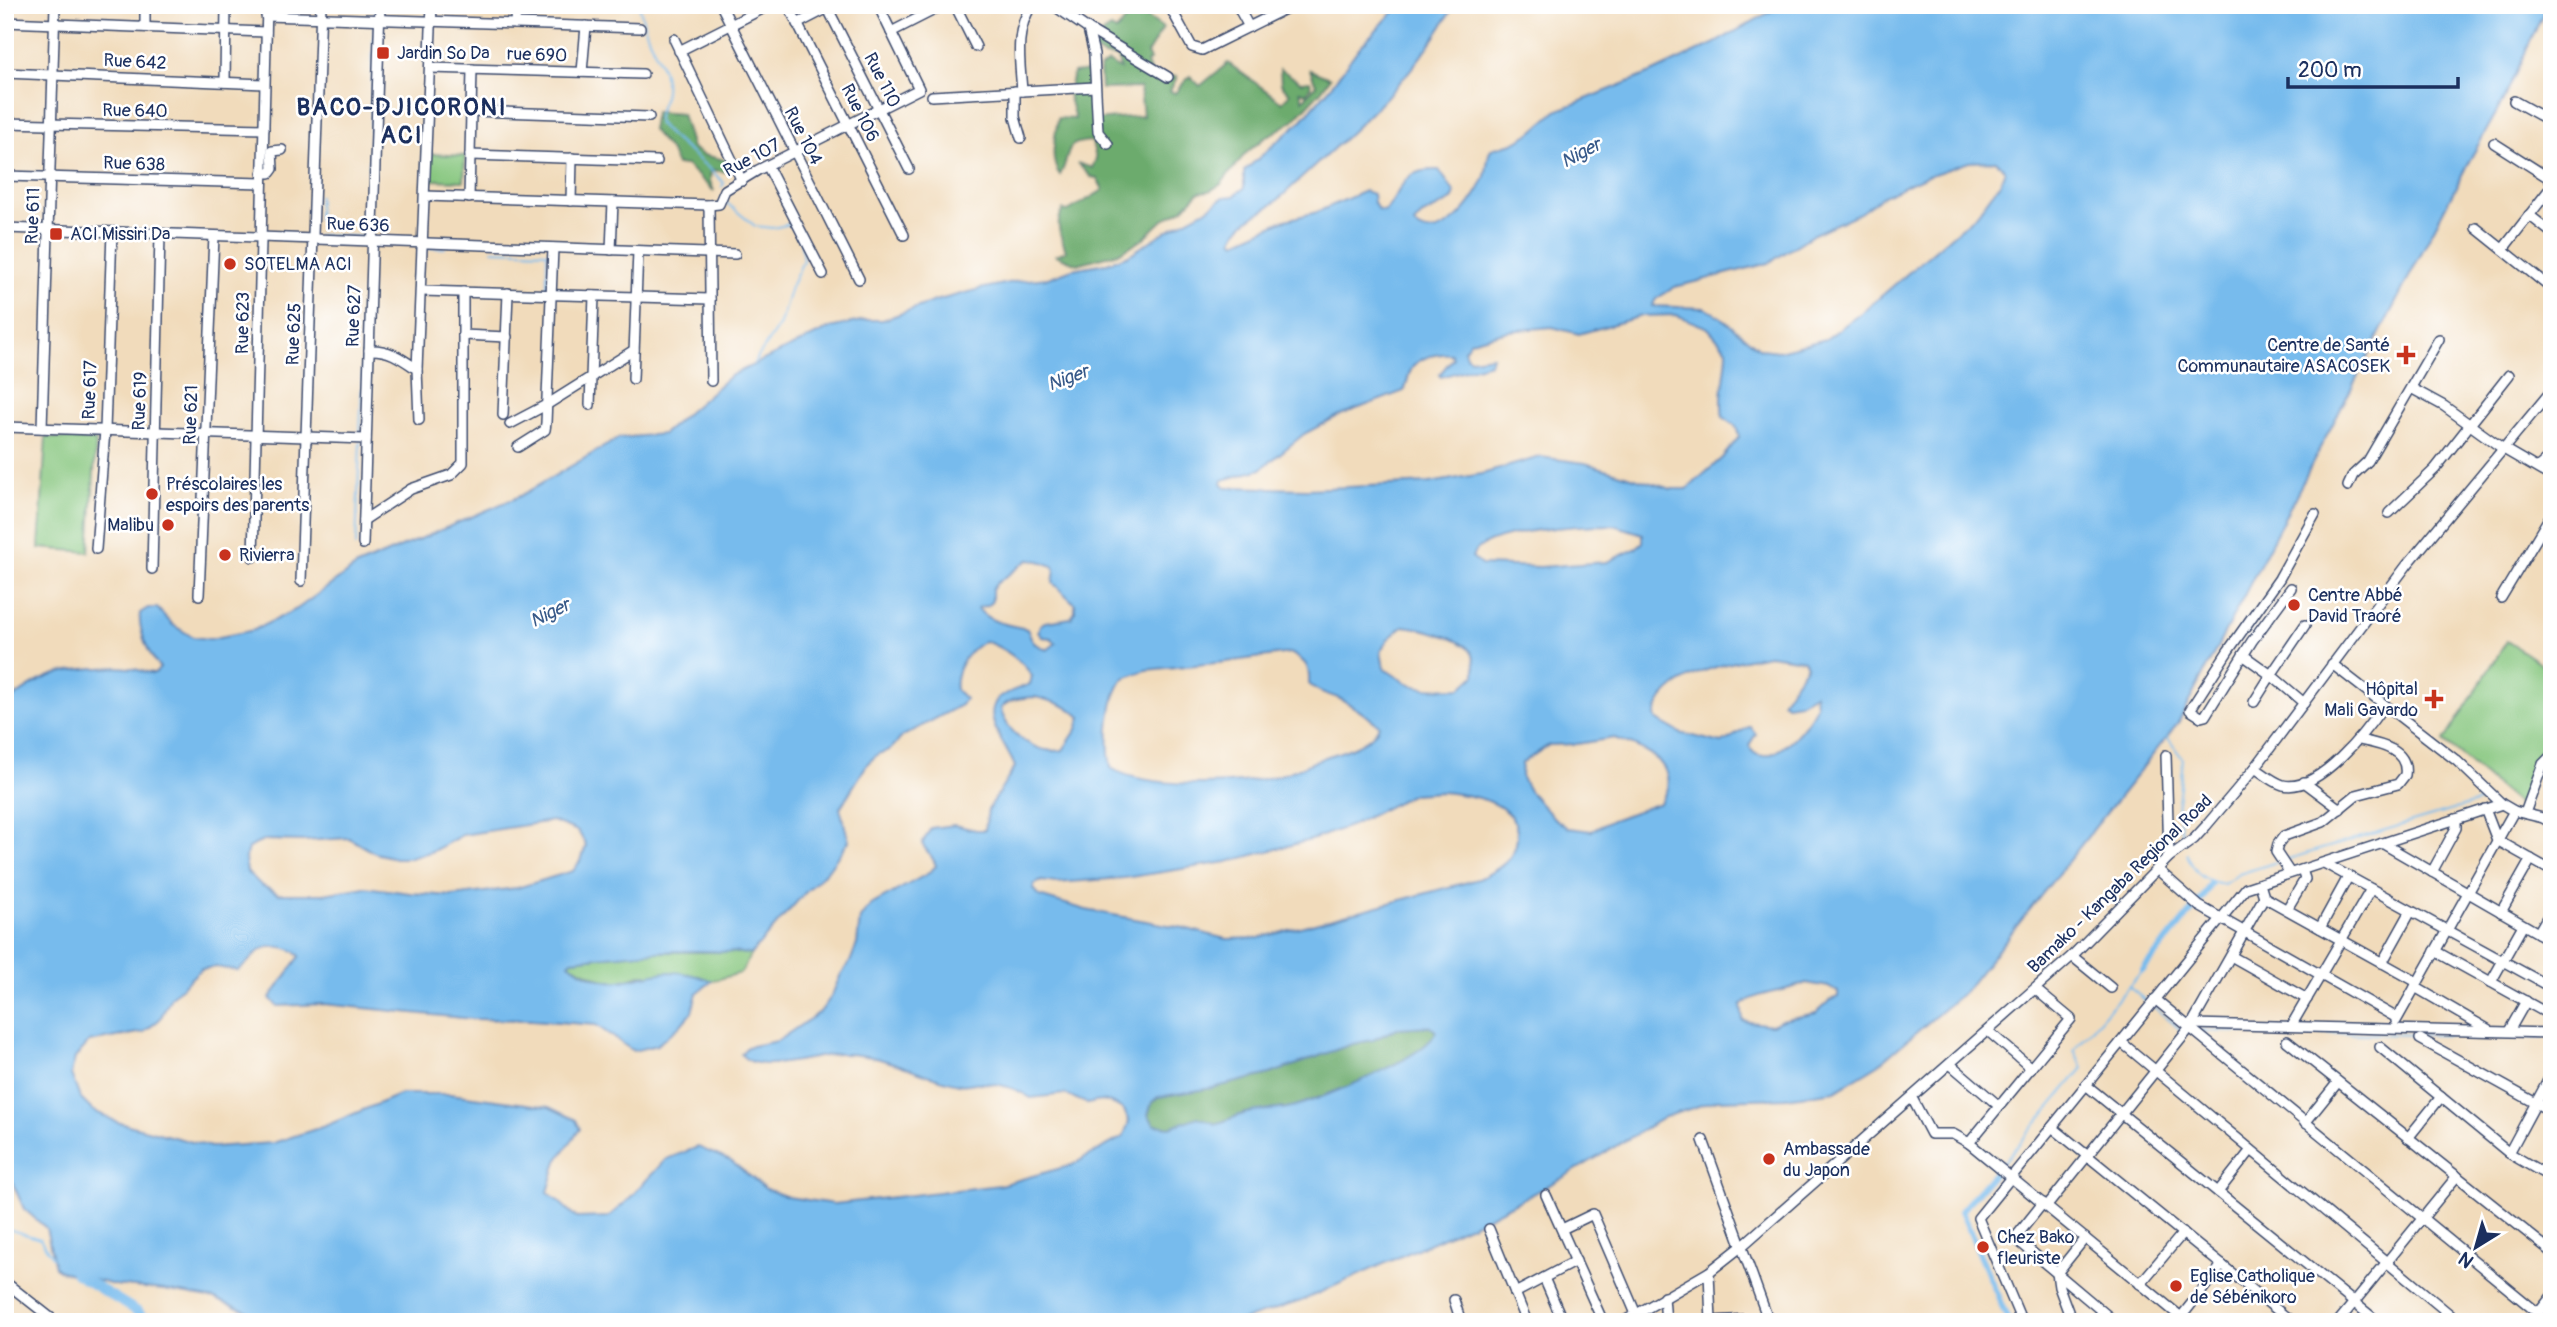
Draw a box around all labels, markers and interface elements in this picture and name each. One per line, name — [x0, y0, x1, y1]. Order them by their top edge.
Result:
place label: Jardin So Da — [397, 42, 490, 65]
street label: rue 690 — [506, 42, 568, 68]
marker: Jardin So Da — [375, 45, 391, 61]
scale bar — [2288, 46, 2457, 90]
street label: Rue 642 — [103, 49, 167, 75]
street label: Rue 110 — [858, 49, 906, 111]
text: 200 m — [2298, 57, 2362, 84]
street label: Rue 106 — [836, 80, 884, 146]
district label: BACO-DJICORONI ACI — [297, 93, 508, 150]
street label: Rue 640 — [102, 99, 168, 123]
street label: Rue 104 — [779, 103, 828, 169]
water label: Niger — [1557, 132, 1607, 173]
street label: Rue 107 — [720, 133, 785, 183]
street label: Rue 638 — [103, 151, 165, 177]
street label: Rue 611 — [21, 187, 45, 245]
street label: Rue 636 — [326, 212, 390, 238]
place label: ACI Missiri Da — [70, 223, 170, 246]
marker: ACI Missiri Da — [48, 226, 64, 242]
place label: SOTELMA ACI — [244, 253, 352, 276]
marker: SOTELMA ACI — [222, 256, 238, 272]
street label: Rue 627 — [341, 284, 367, 348]
street label: Rue 623 — [231, 292, 255, 354]
street label: Rue 625 — [281, 302, 307, 366]
place label: Centre de Santé Communautaire ASACOSEK — [2177, 334, 2390, 378]
marker: Centre de Santé Communautaire ASACOSEK — [2396, 345, 2416, 365]
water label: Niger — [1044, 358, 1094, 397]
street label: Rue 617 — [77, 359, 103, 420]
street label: Rue 619 — [127, 371, 153, 431]
street label: Rue 621 — [178, 385, 204, 445]
place label: Préscolaires les espoirs des parents — [166, 473, 309, 517]
marker: Préscolaires les espoirs des parents — [144, 486, 160, 502]
place label: Malibu — [107, 514, 154, 537]
marker: Malibu — [160, 517, 176, 533]
place label: Rivierra — [239, 544, 295, 567]
marker: Rivierra — [217, 547, 233, 563]
place label: Centre Abbé David Traoré — [2308, 584, 2403, 628]
water label: Niger — [526, 592, 576, 633]
marker: Centre Abbé David Traoré — [2286, 597, 2302, 613]
place label: Hôpital Mali Gavardo — [2324, 678, 2418, 722]
marker: Hôpital Mali Gavardo — [2424, 689, 2444, 709]
street label: Bamako - Kangaba Regional Road — [2023, 790, 2217, 978]
place label: Ambassade du Japon — [1783, 1138, 1870, 1182]
marker: Ambassade du Japon — [1761, 1151, 1777, 1167]
north arrow — [2442, 1212, 2512, 1282]
place label: Chez Bako fleuriste — [1997, 1226, 2075, 1270]
marker: Chez Bako fleuriste — [1975, 1239, 1991, 1255]
text: N — [2454, 1246, 2479, 1273]
place label: Eglise Catholique de Sébénikoro — [2190, 1265, 2315, 1309]
marker: Eglise Catholique de Sébénikoro — [2168, 1278, 2184, 1294]

